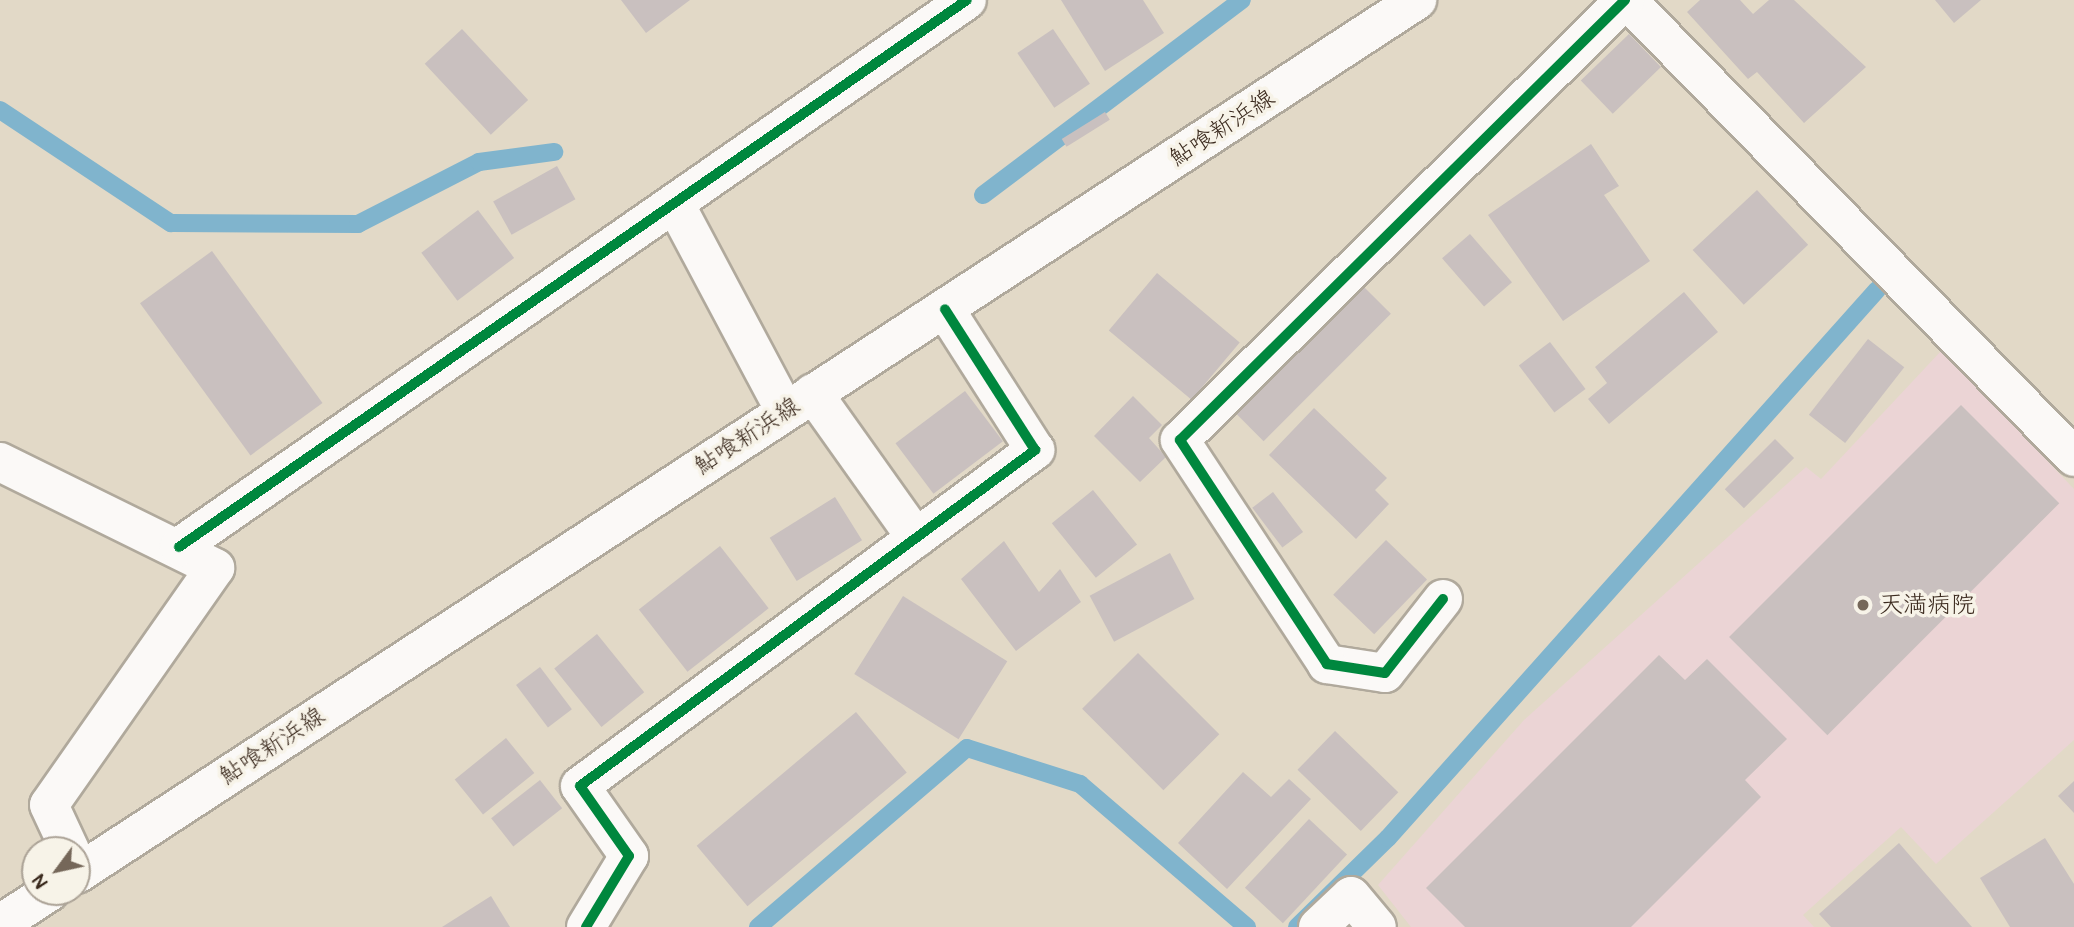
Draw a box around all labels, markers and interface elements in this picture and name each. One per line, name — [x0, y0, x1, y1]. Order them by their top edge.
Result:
street label: 鮎喰新浜線 — [1164, 83, 1280, 173]
street label: 鮎喰新浜線 — [689, 391, 805, 481]
place label: 天満病院 — [1879, 591, 1975, 619]
marker: 天満病院 — [1853, 595, 1873, 615]
street label: 鮎喰新浜線 — [214, 701, 330, 791]
north arrow — [21, 836, 91, 906]
text: N — [27, 869, 54, 893]

